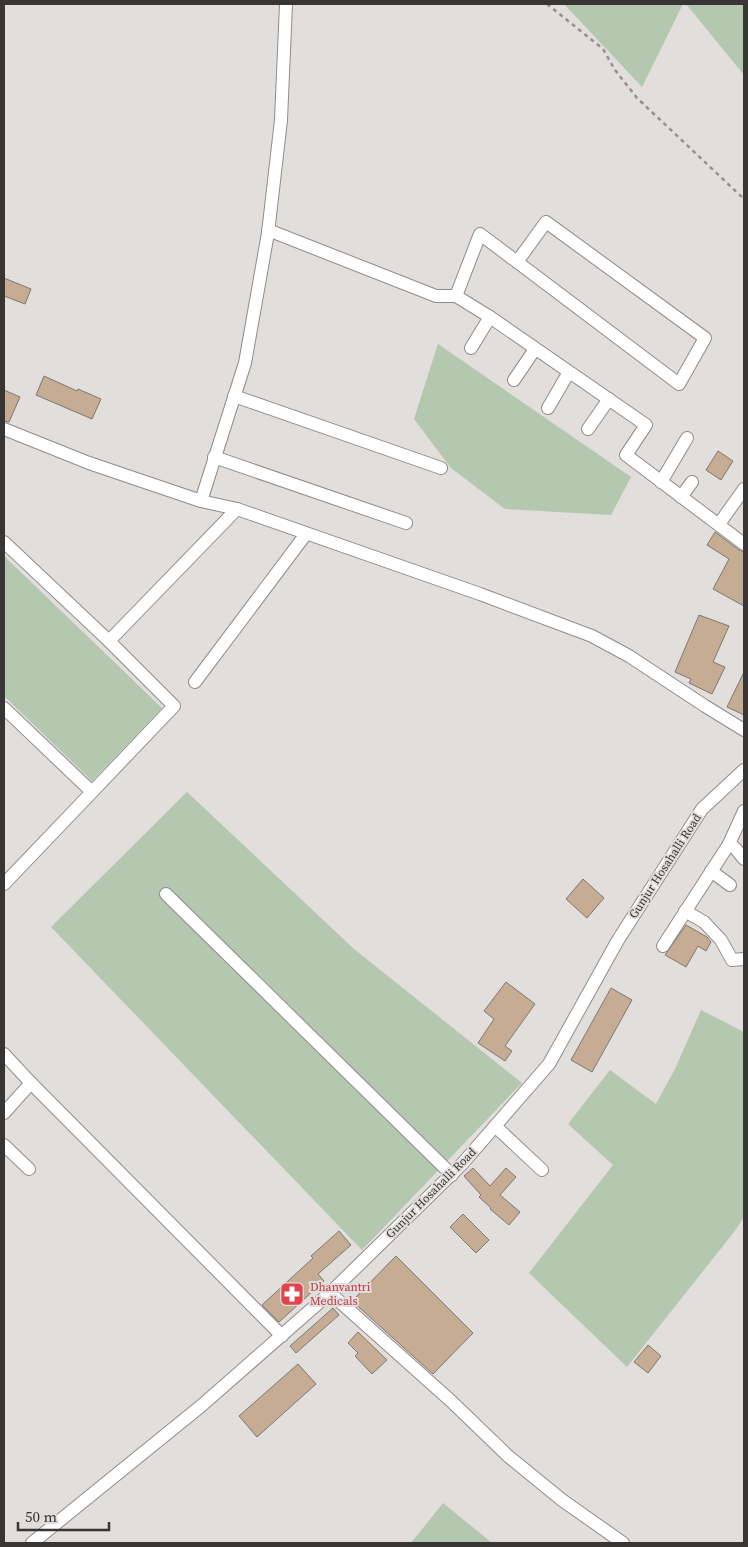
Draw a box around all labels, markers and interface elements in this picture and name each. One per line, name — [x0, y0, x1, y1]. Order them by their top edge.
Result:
street label: Gunjur Hosahalli Road — [625, 810, 705, 921]
street label: Gunjur Hosahalli Road — [382, 1144, 480, 1242]
place label: Dhanvantri Medicals — [310, 1279, 371, 1309]
pharmacy icon: Dhanvantri Medicals — [279, 1281, 305, 1307]
scale bar — [18, 1500, 109, 1532]
text: 50 m — [25, 1506, 57, 1527]

